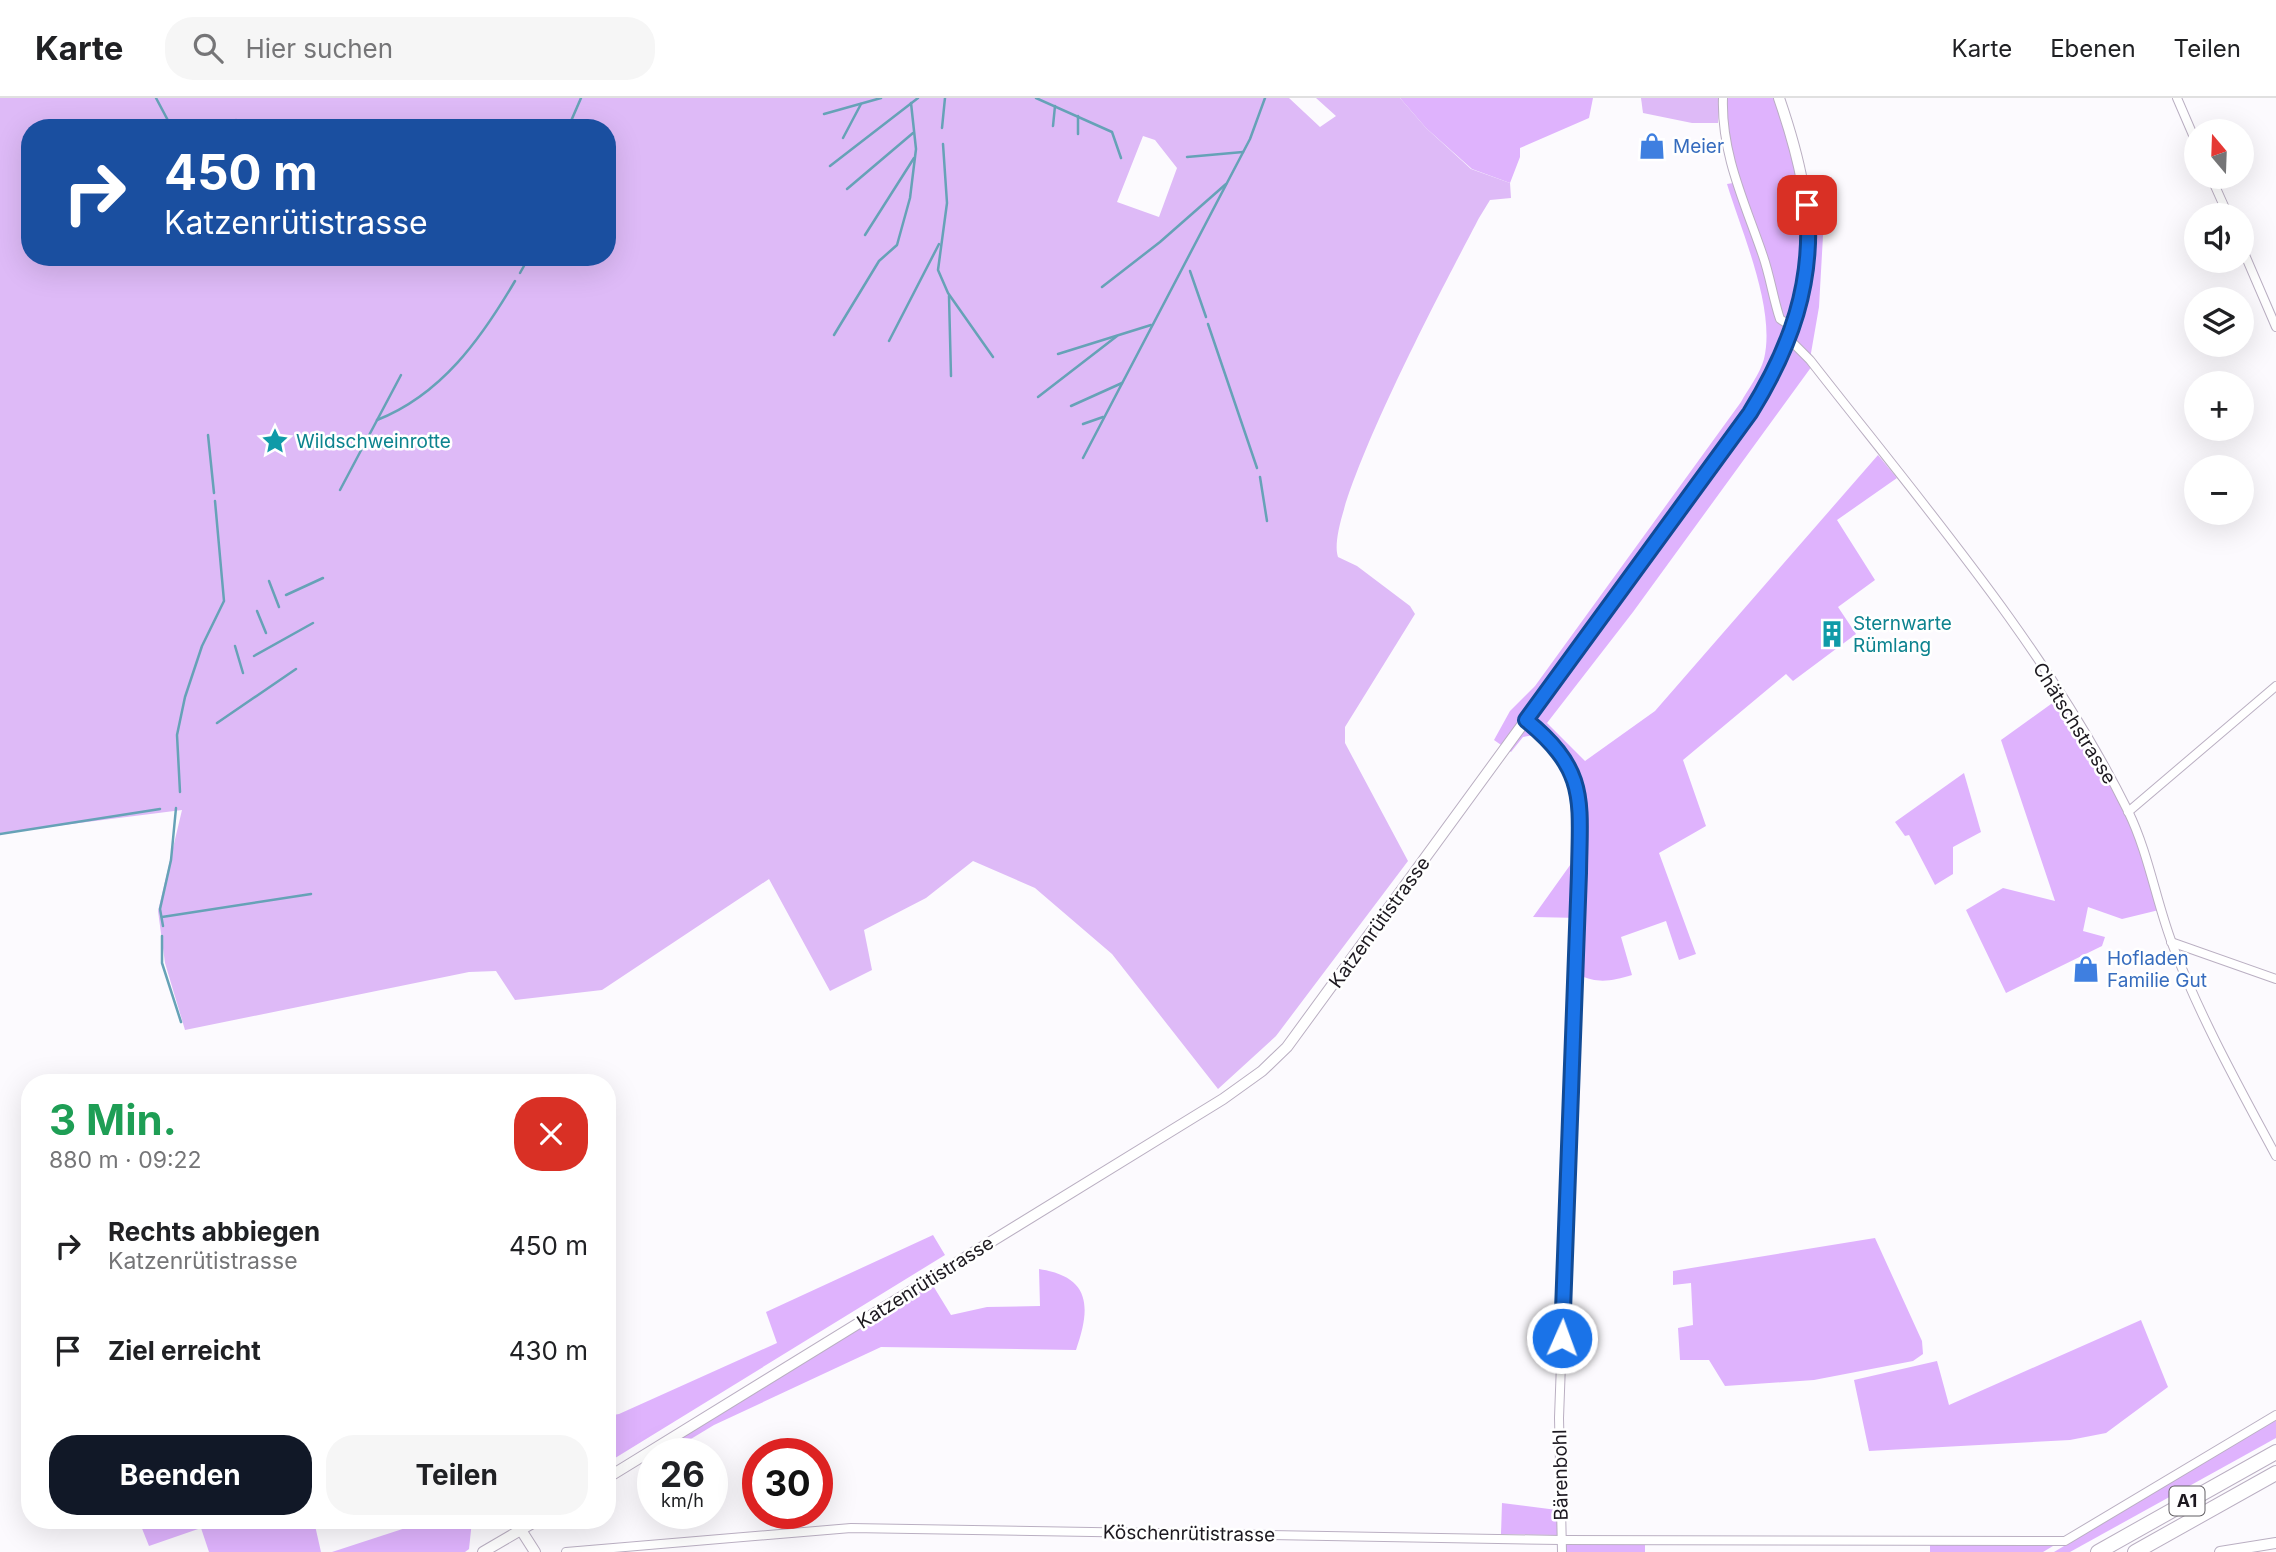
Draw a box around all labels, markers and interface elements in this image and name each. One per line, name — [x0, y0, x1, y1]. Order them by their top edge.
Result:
search box — [165, 17, 655, 80]
text: Karte — [35, 28, 123, 68]
icon: search — [189, 29, 227, 67]
text: Hier suchen — [245, 33, 393, 64]
text: Karte — [1952, 34, 2012, 63]
text: Ebenen — [2050, 34, 2136, 63]
text: Teilen — [2174, 34, 2241, 63]
north arrow — [2184, 119, 2254, 189]
map controls — [2184, 119, 2254, 525]
shop icon: Meier — [1637, 131, 1667, 161]
place label: Meier — [1673, 135, 1724, 158]
text: 450 m — [164, 143, 318, 202]
icon: right — [49, 147, 140, 238]
pin — [1777, 175, 1837, 235]
icon: arrive — [1788, 186, 1826, 224]
text: Katzenrütistrasse — [164, 203, 428, 242]
button: sound — [2184, 203, 2254, 273]
button: layers — [2184, 287, 2254, 357]
button: + — [2184, 371, 2254, 441]
place icon: Wildschweinrotte — [260, 426, 290, 456]
place label: Wildschweinrotte — [296, 430, 451, 453]
button: − — [2184, 455, 2254, 525]
place label: Sternwarte Rümlang — [1853, 612, 1952, 657]
building icon: Sternwarte Rümlang — [1817, 619, 1847, 649]
street label: Chätschstrasse — [2028, 658, 2121, 788]
street label: Katzenrütistrasse — [1324, 852, 1435, 992]
place label: Hofladen Familie Gut — [2107, 947, 2207, 992]
shop icon: Hofladen Familie Gut — [2071, 954, 2101, 984]
text: 3 Min. — [49, 1094, 177, 1145]
button: close — [514, 1097, 588, 1171]
text: 880 m · 09:22 — [49, 1146, 202, 1174]
text: Rechts abbiegen — [108, 1216, 320, 1247]
icon: right — [49, 1227, 87, 1265]
text: 450 m — [509, 1230, 588, 1261]
street label: Katzenrütistrasse — [853, 1231, 998, 1334]
text: Katzenrütistrasse — [108, 1247, 298, 1275]
position arrow — [1525, 1301, 1599, 1375]
icon: arrive — [49, 1332, 87, 1370]
text: Ziel erreicht — [108, 1335, 261, 1366]
text: 430 m — [509, 1335, 588, 1366]
street label: Bärenbohl — [1548, 1429, 1573, 1521]
button: Beenden — [49, 1435, 312, 1515]
button: Teilen — [326, 1435, 588, 1515]
speed limit sign: 30 — [742, 1438, 833, 1529]
text: 26 — [660, 1453, 705, 1495]
road number: A1 — [2170, 1486, 2204, 1516]
text: km/h — [661, 1490, 704, 1511]
street label: Köschenrütistrasse — [1103, 1520, 1275, 1547]

